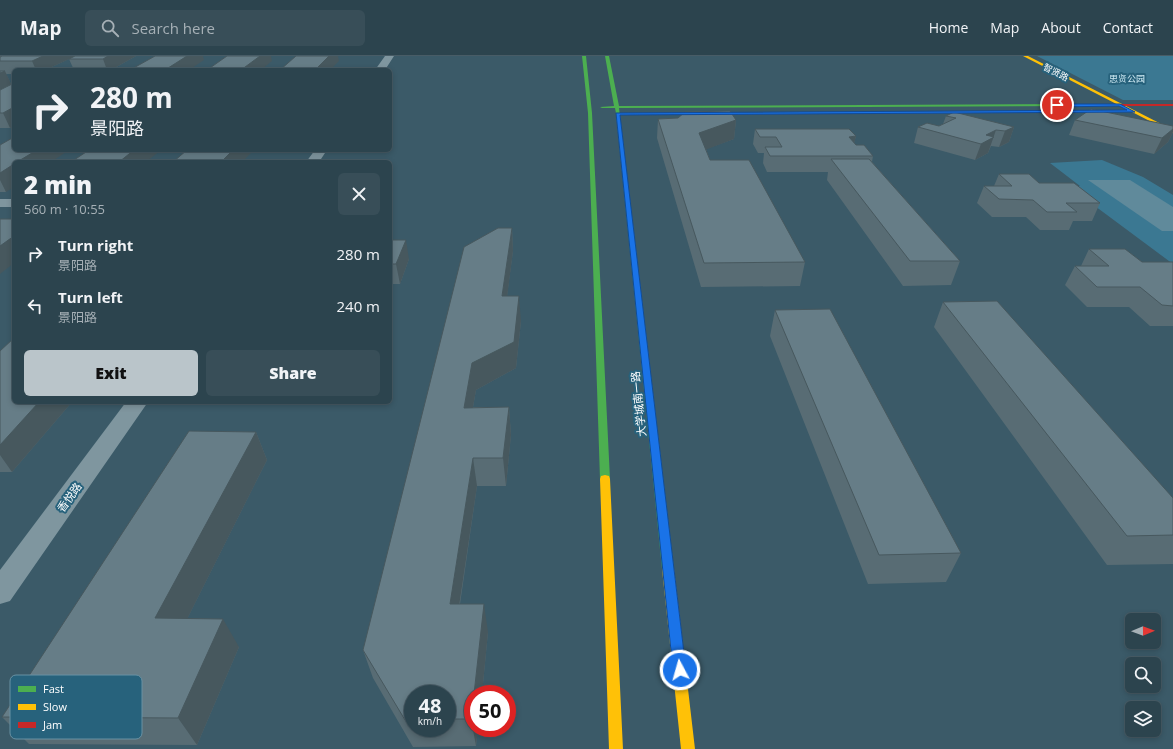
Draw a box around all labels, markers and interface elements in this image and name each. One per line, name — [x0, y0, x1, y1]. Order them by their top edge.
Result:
search box — [85, 10, 365, 46]
text: Map — [20, 15, 61, 41]
icon: search — [99, 17, 121, 39]
text: Search here — [131, 18, 215, 38]
text: Home — [929, 18, 968, 37]
text: Map — [990, 18, 1019, 37]
text: About — [1041, 18, 1081, 37]
text: Contact — [1103, 18, 1153, 37]
street label: 智贤路 — [1041, 60, 1071, 84]
park label: 思贤公园 — [1109, 72, 1145, 85]
text: 280 m — [90, 78, 173, 116]
icon: right — [24, 84, 76, 136]
pin — [1040, 88, 1074, 122]
icon: arrive — [1046, 94, 1068, 116]
text: 景阳路 — [90, 116, 144, 140]
text: 2 min — [24, 168, 92, 201]
button: close — [338, 173, 380, 215]
text: 560 m · 10:55 — [24, 200, 105, 218]
text: Turn right — [58, 235, 133, 255]
icon: right — [24, 243, 46, 265]
text: 280 m — [336, 244, 380, 264]
text: 景阳路 — [58, 256, 97, 274]
text: Turn left — [58, 287, 123, 307]
icon: left — [24, 295, 46, 317]
text: 240 m — [336, 296, 380, 316]
text: 景阳路 — [58, 308, 97, 326]
button: Exit — [24, 350, 198, 396]
button: Share — [206, 350, 380, 396]
street label: 大学城南一路 — [627, 370, 649, 438]
street label: 香悦路 — [53, 479, 85, 515]
north arrow — [1125, 613, 1161, 649]
map controls — [1125, 613, 1161, 737]
position arrow — [659, 649, 701, 691]
button: search — [1125, 657, 1161, 693]
legend — [10, 675, 142, 739]
text: Fast — [43, 681, 64, 696]
speed limit sign: 50 — [464, 685, 516, 737]
text: 48 — [419, 692, 441, 719]
text: Slow — [43, 699, 67, 714]
button: layers — [1125, 701, 1161, 737]
text: km/h — [418, 714, 442, 728]
text: Jam — [42, 717, 62, 732]

